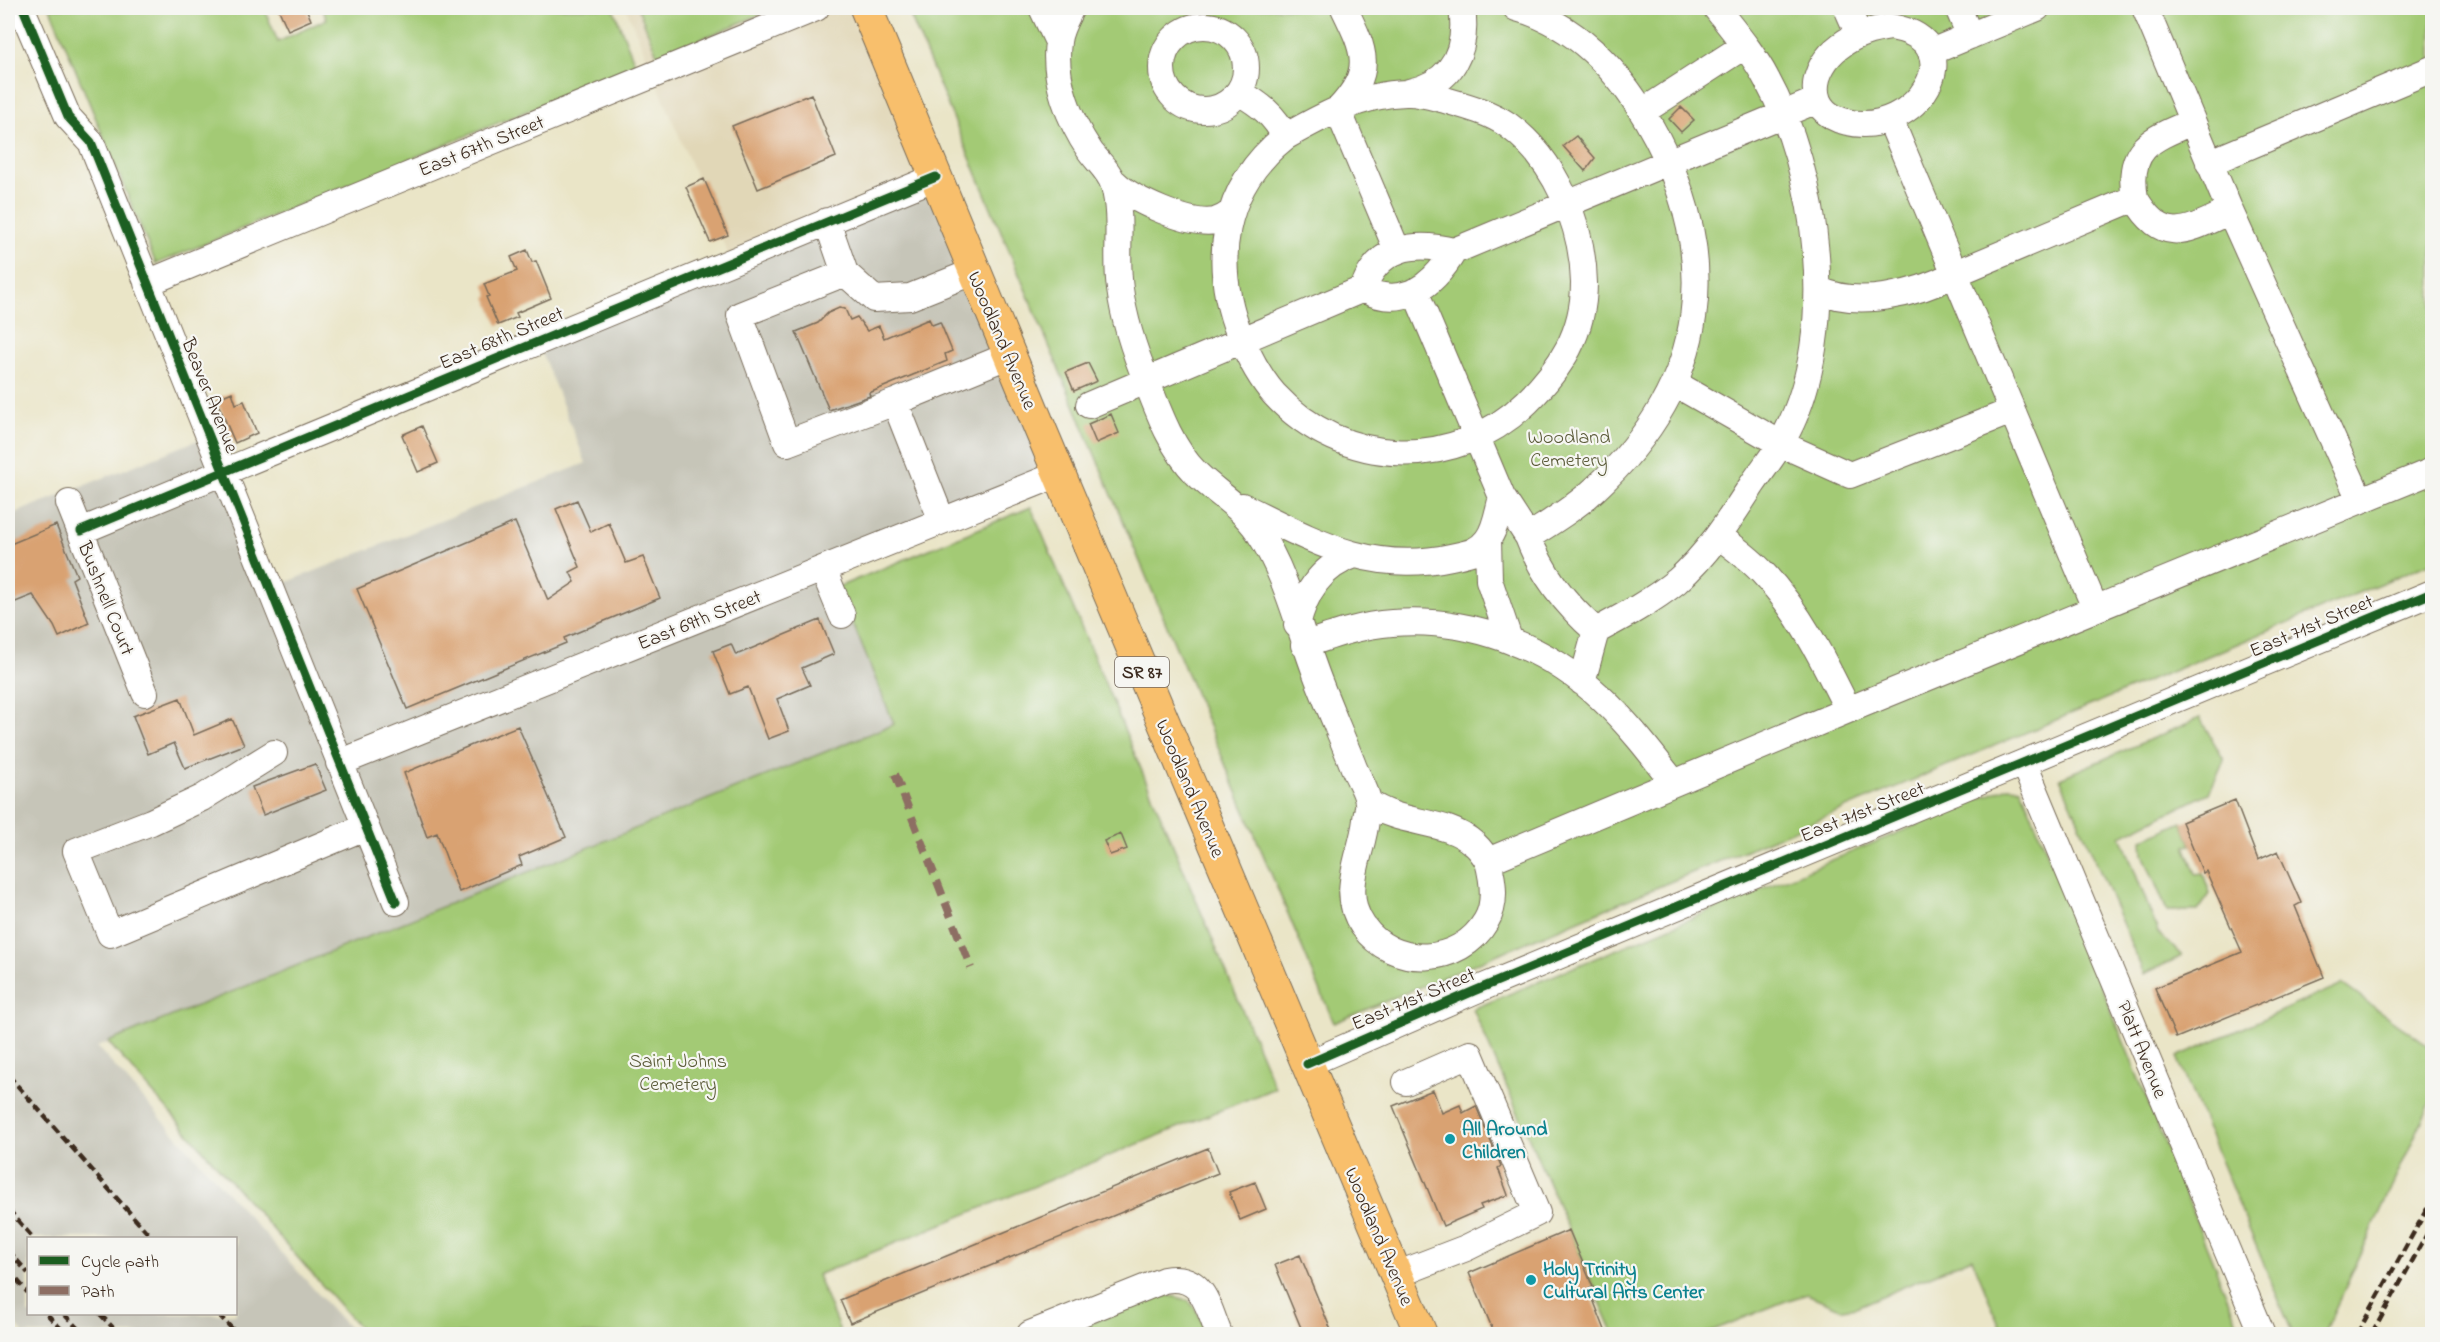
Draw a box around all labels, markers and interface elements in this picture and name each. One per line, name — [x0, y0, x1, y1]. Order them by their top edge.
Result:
street label: East 67th Street — [415, 109, 550, 186]
street label: Woodland Avenue — [959, 267, 1043, 415]
street label: East 68th Street — [435, 300, 569, 379]
street label: Beaver Avenue — [172, 333, 245, 458]
park label: Woodland Cemetery — [1528, 424, 1610, 476]
street label: Bushnell Court — [68, 537, 141, 661]
street label: East 69th Street — [634, 583, 766, 659]
street label: East 71st Street — [2246, 588, 2379, 666]
road number: SR 87 — [1115, 657, 1169, 687]
street label: Woodland Avenue — [1147, 715, 1231, 863]
street label: East 71st Street — [1796, 775, 1930, 851]
street label: East 71st Street — [1348, 961, 1481, 1039]
street label: Platt Avenue — [2108, 997, 2173, 1103]
park label: Saint Johns Cemetery — [629, 1048, 727, 1100]
place label: All Around Children — [1462, 1116, 1548, 1168]
marker: All Around Children — [1443, 1132, 1457, 1146]
street label: Woodland Avenue — [1336, 1163, 1420, 1311]
legend — [27, 1237, 237, 1315]
text: Cycle path — [81, 1250, 159, 1276]
place label: Holy Trinity Cultural Arts Center — [1543, 1256, 1705, 1308]
marker: Holy Trinity Cultural Arts Center — [1524, 1273, 1538, 1287]
text: Path — [81, 1280, 115, 1306]

